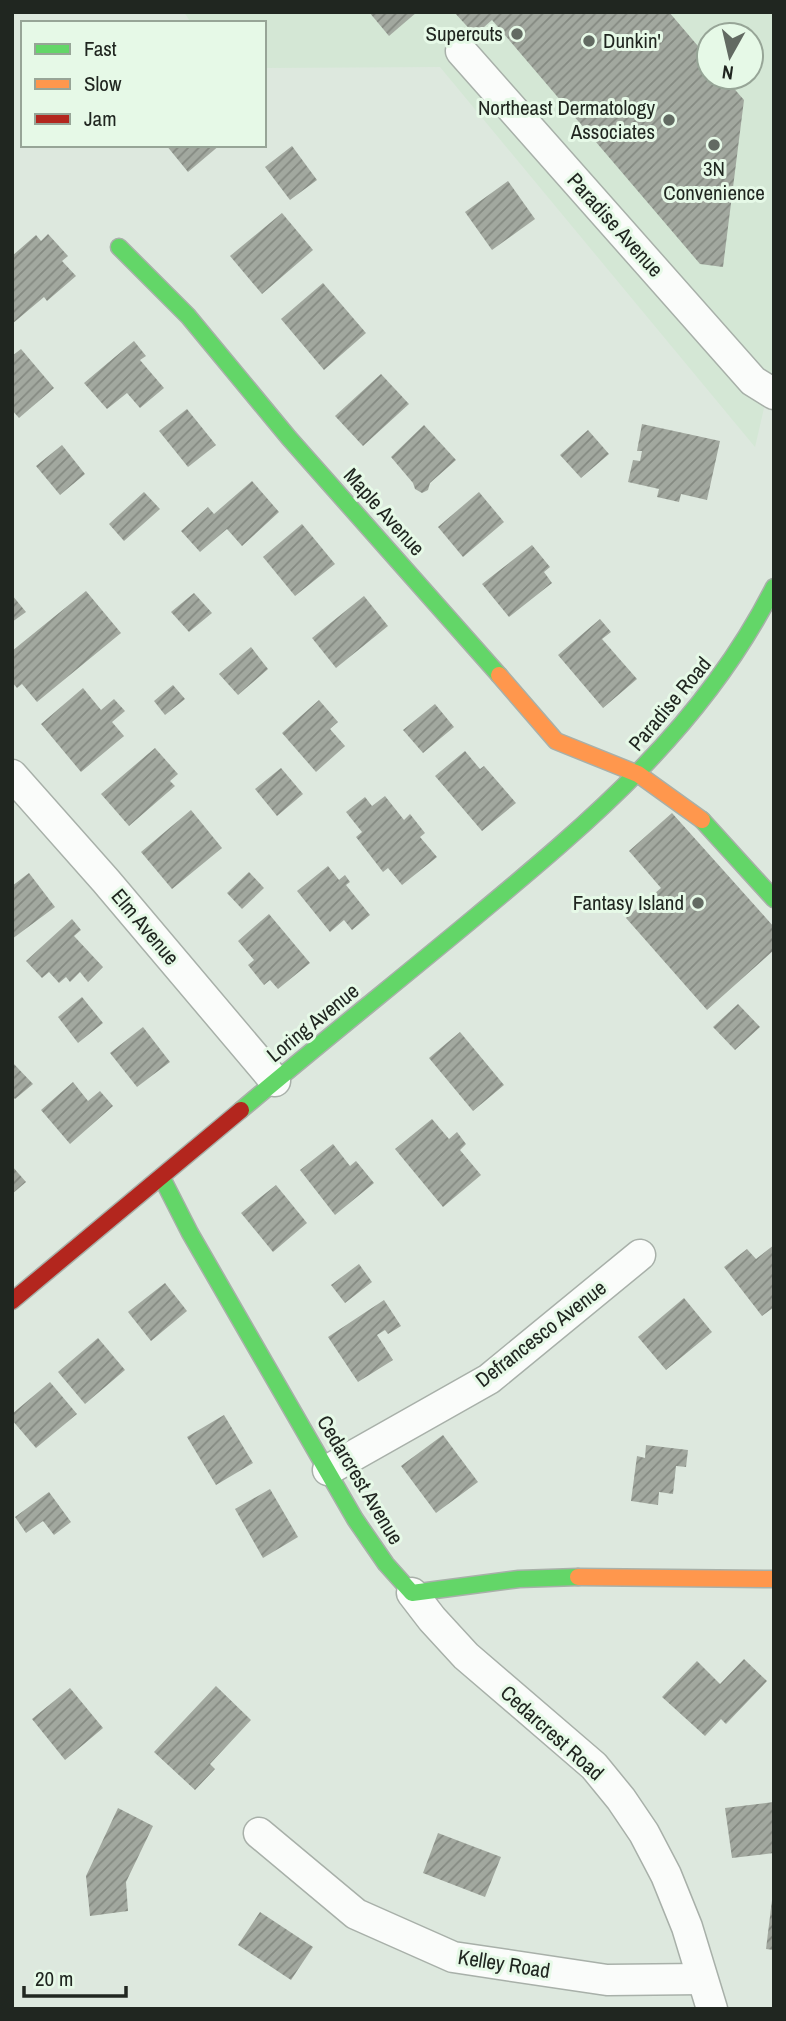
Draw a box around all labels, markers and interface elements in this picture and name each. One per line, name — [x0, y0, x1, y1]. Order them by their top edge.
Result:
place label: Supercuts — [425, 19, 503, 48]
legend — [21, 21, 266, 147]
north arrow — [695, 21, 765, 91]
marker: Supercuts — [509, 26, 525, 42]
place label: Dunkin' — [603, 26, 661, 55]
marker: Dunkin' — [581, 33, 597, 49]
text: Fast — [84, 34, 117, 63]
text: N — [720, 59, 735, 86]
text: Slow — [84, 69, 122, 98]
place label: Northeast Dermatology Associates — [478, 93, 655, 146]
text: Jam — [84, 104, 117, 133]
marker: Northeast Dermatology Associates — [661, 112, 677, 128]
marker: 3N Convenience — [706, 137, 722, 153]
place label: 3N Convenience — [663, 154, 765, 207]
street label: Paradise Avenue — [561, 166, 670, 283]
street label: Maple Avenue — [337, 462, 432, 562]
street label: Paradise Road — [622, 650, 718, 757]
street label: Elm Avenue — [105, 882, 186, 971]
place label: Fantasy Island — [573, 888, 684, 917]
marker: Fantasy Island — [690, 895, 706, 911]
street label: Loring Avenue — [261, 976, 365, 1069]
street label: Defrancesco Avenue — [469, 1273, 612, 1394]
street label: Cedarcrest Avenue — [310, 1410, 410, 1550]
street label: Cedarcrest Road — [494, 1678, 610, 1787]
street label: Kelley Road — [456, 1942, 552, 1985]
scale bar — [24, 1954, 126, 1998]
text: 20 m — [35, 1964, 73, 1993]

